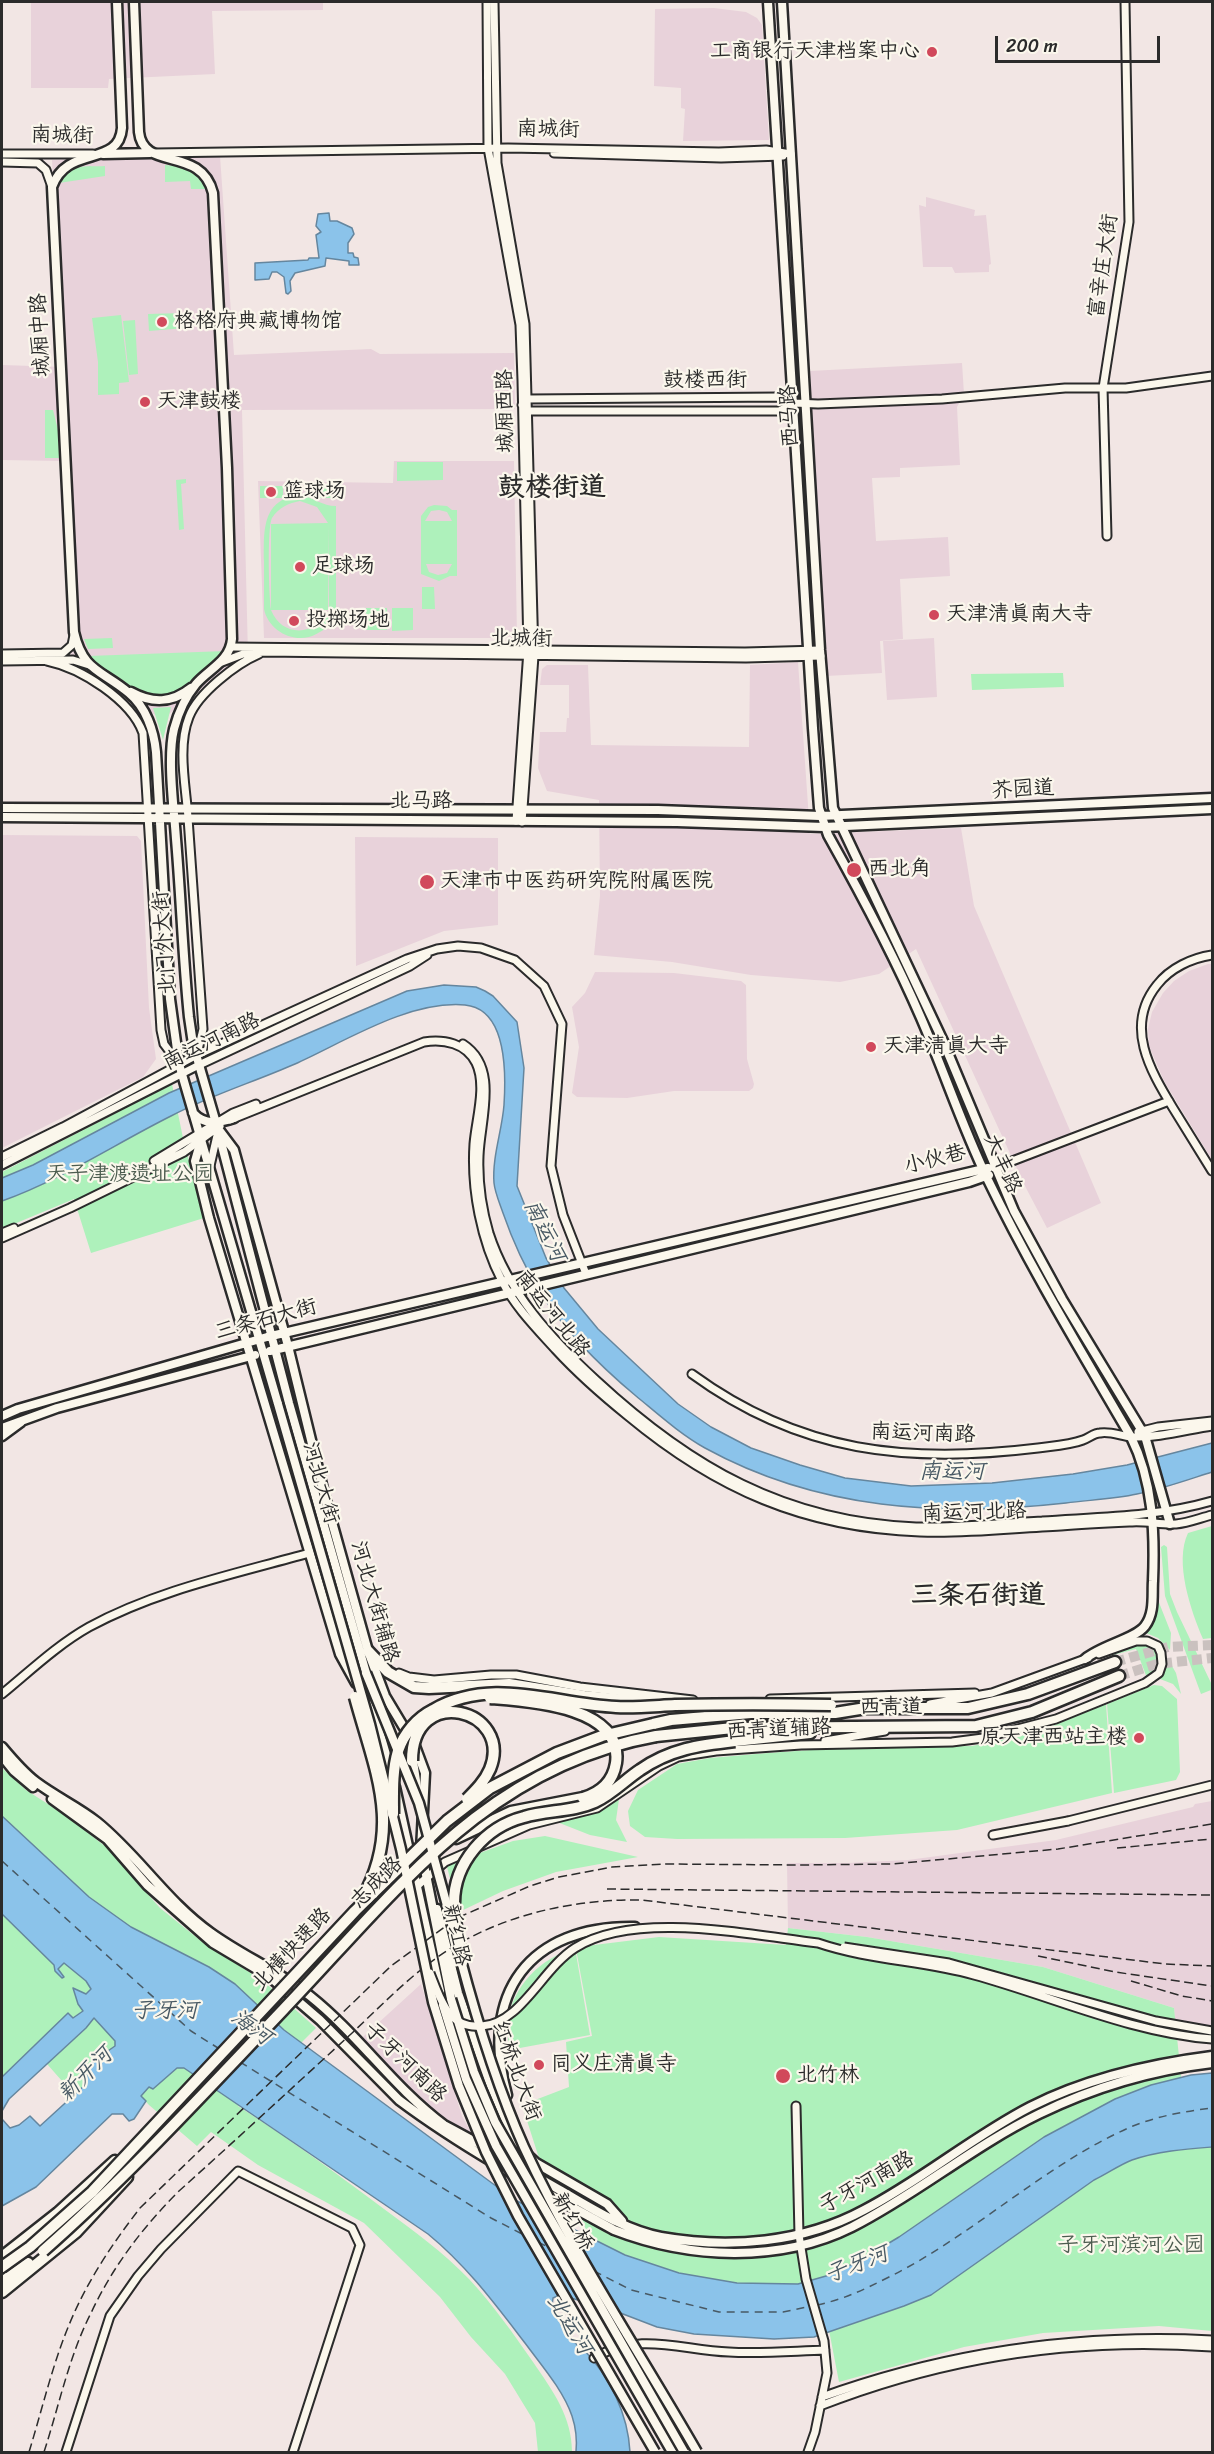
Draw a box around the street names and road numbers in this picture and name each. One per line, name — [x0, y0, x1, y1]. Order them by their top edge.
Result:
street label: 南城街 — [516, 117, 580, 143]
street label: 南城街 — [30, 123, 94, 149]
street label: 富辛庄大街 — [1084, 212, 1124, 320]
street label: 城厢中路 — [26, 292, 56, 378]
street label: 鼓楼西街 — [663, 368, 747, 394]
street label: 城厢西路 — [493, 369, 519, 453]
street label: 西马路 — [776, 384, 804, 448]
street label: 北城街 — [489, 626, 553, 652]
street label: 芥园道 — [991, 776, 1055, 804]
street label: 北马路 — [390, 789, 452, 815]
street label: 北门外大街 — [149, 890, 181, 996]
street label: 南运河南路 — [159, 1008, 265, 1076]
street label: 大丰路 — [978, 1130, 1026, 1198]
street label: 小伙巷 — [901, 1140, 969, 1180]
street label: 南运河北路 — [509, 1265, 595, 1363]
street label: 三条石大街 — [212, 1294, 320, 1346]
street label: 南运河南路 — [870, 1420, 976, 1448]
street label: 河北大街 — [296, 1439, 344, 1527]
street label: 南运河北路 — [921, 1499, 1027, 1527]
street label: 河北大街辅路 — [345, 1538, 403, 1666]
street label: 西青道 — [860, 1695, 922, 1721]
street label: 西青道辅路 — [726, 1715, 832, 1745]
street label: 志成路 — [346, 1852, 408, 1914]
street label: 新红路 — [437, 1902, 475, 1968]
street label: 北横快速路 — [247, 1903, 337, 1997]
street label: 子牙河南路 — [358, 2017, 452, 2109]
street label: 红桥北大街 — [486, 2017, 546, 2125]
street label: 子牙河南路 — [815, 2147, 919, 2219]
street label: 新红桥 — [545, 2188, 599, 2256]

